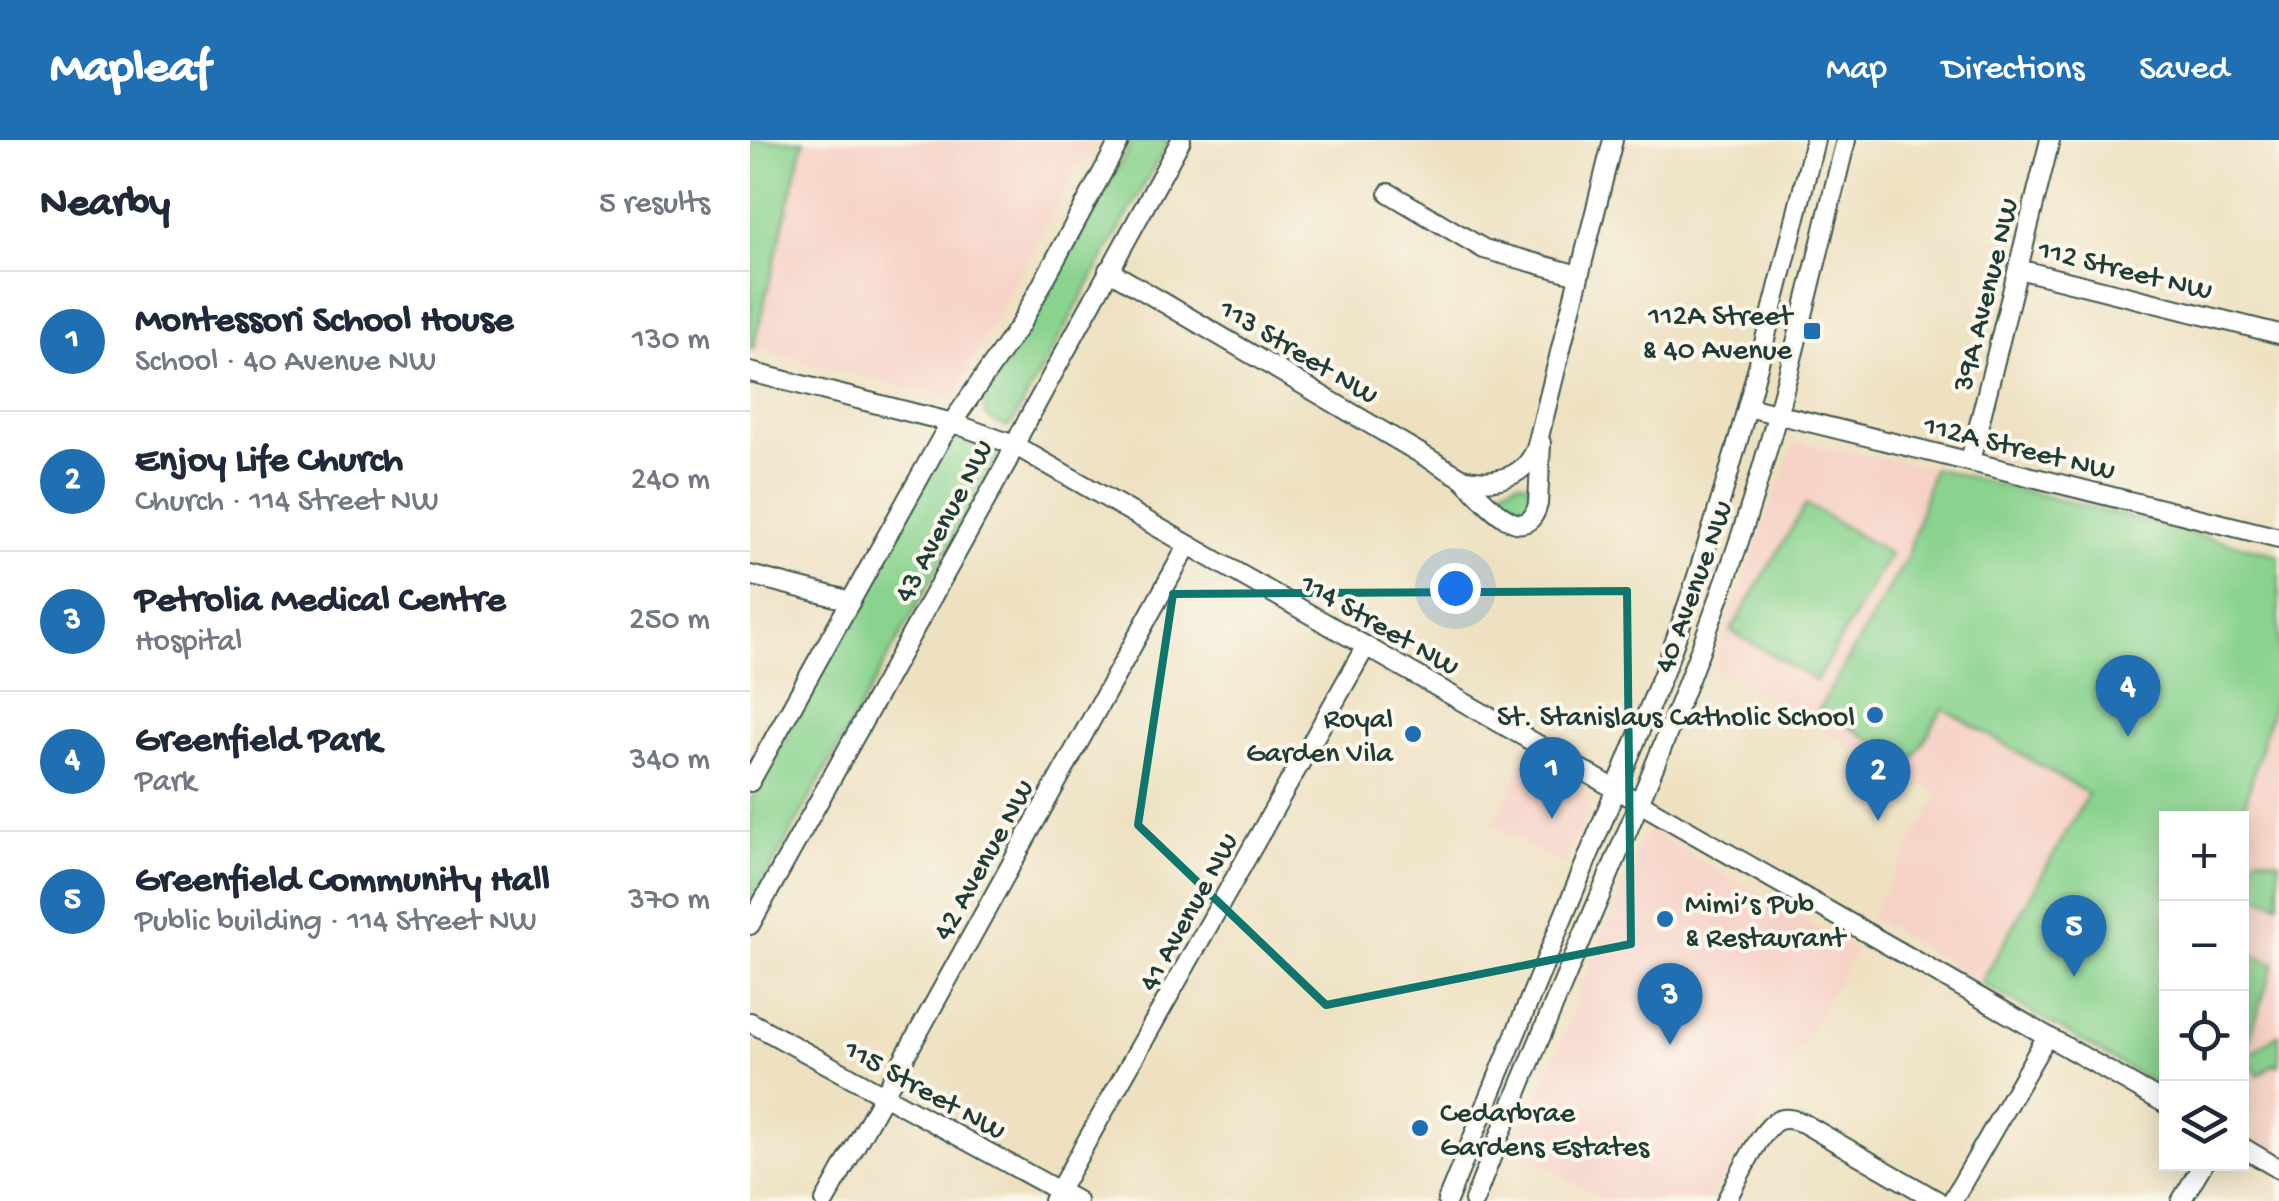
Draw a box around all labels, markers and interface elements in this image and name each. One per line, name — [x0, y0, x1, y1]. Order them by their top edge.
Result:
text: Mapleaf — [50, 42, 210, 99]
text: Map — [1826, 50, 1887, 91]
text: Directions — [1942, 50, 2084, 91]
text: Saved — [2139, 50, 2229, 91]
text: Nearby — [40, 181, 170, 230]
text: 5 results — [599, 186, 710, 224]
street label: 39A Avenue NW — [1947, 195, 2029, 396]
street label: 112 Street NW — [2033, 234, 2216, 311]
street label: 113 Street NW — [1211, 292, 1383, 415]
text: Montessori School House — [135, 300, 513, 344]
place label: 112A Street & 40 Avenue — [1643, 301, 1795, 370]
marker: 112A Street & 40 Avenue — [1801, 320, 1823, 342]
text: 1 — [66, 322, 79, 360]
text: 130 m — [632, 322, 710, 360]
text: School · 40 Avenue NW — [135, 344, 436, 382]
street label: 112A Street NW — [1919, 409, 2118, 491]
street label: 43 Avenue NW — [888, 435, 1004, 609]
text: Enjoy Life Church — [135, 440, 403, 484]
text: 2 — [65, 462, 80, 500]
text: 240 m — [631, 462, 710, 500]
text: Church · 114 Street NW — [135, 484, 439, 522]
street label: 40 Avenue NW — [1649, 497, 1744, 678]
your location — [1430, 563, 1481, 614]
street label: 114 Street NW — [1292, 567, 1464, 686]
text: Petrolia Medical Centre — [135, 580, 506, 624]
text: 3 — [64, 602, 81, 640]
text: 250 m — [629, 602, 710, 640]
text: Hospital — [135, 624, 242, 662]
pin: 4 — [2096, 654, 2160, 737]
place label: St. Stanislaus Catholic School — [1497, 702, 1855, 737]
place label: Royal Garden Vila — [1246, 704, 1394, 773]
marker: St. Stanislaus Catholic School — [1864, 704, 1886, 726]
text: Greenfield Park — [135, 720, 381, 764]
marker: Royal Garden Vila — [1402, 723, 1424, 745]
pin: 1 — [1520, 736, 1584, 819]
pin: 2 — [1846, 738, 1910, 821]
text: 4 — [65, 742, 80, 780]
text: 340 m — [630, 742, 710, 780]
text: Park — [135, 764, 196, 802]
street label: 42 Avenue NW — [927, 775, 1044, 948]
map controls — [2159, 811, 2249, 1171]
button: + — [2159, 811, 2249, 901]
street label: 41 Avenue NW — [1133, 828, 1249, 999]
text: Greenfield Community Hall — [135, 860, 550, 904]
text: 5 — [64, 882, 81, 920]
text: 370 m — [628, 882, 710, 920]
place label: Mimi’s Pub & Restaurant — [1685, 889, 1848, 958]
pin: 5 — [2042, 894, 2106, 977]
button: − — [2159, 901, 2249, 991]
text: Public building · 114 Street NW — [135, 904, 537, 942]
marker: Mimi’s Pub & Restaurant — [1654, 908, 1676, 930]
pin: 3 — [1638, 962, 1702, 1045]
button: locate — [2159, 991, 2249, 1081]
street label: 115 Street NW — [836, 1033, 1011, 1151]
button: layers — [2159, 1081, 2249, 1171]
place label: Cedarbrae Gardens Estates — [1440, 1098, 1650, 1167]
marker: Cedarbrae Gardens Estates — [1409, 1117, 1431, 1139]

